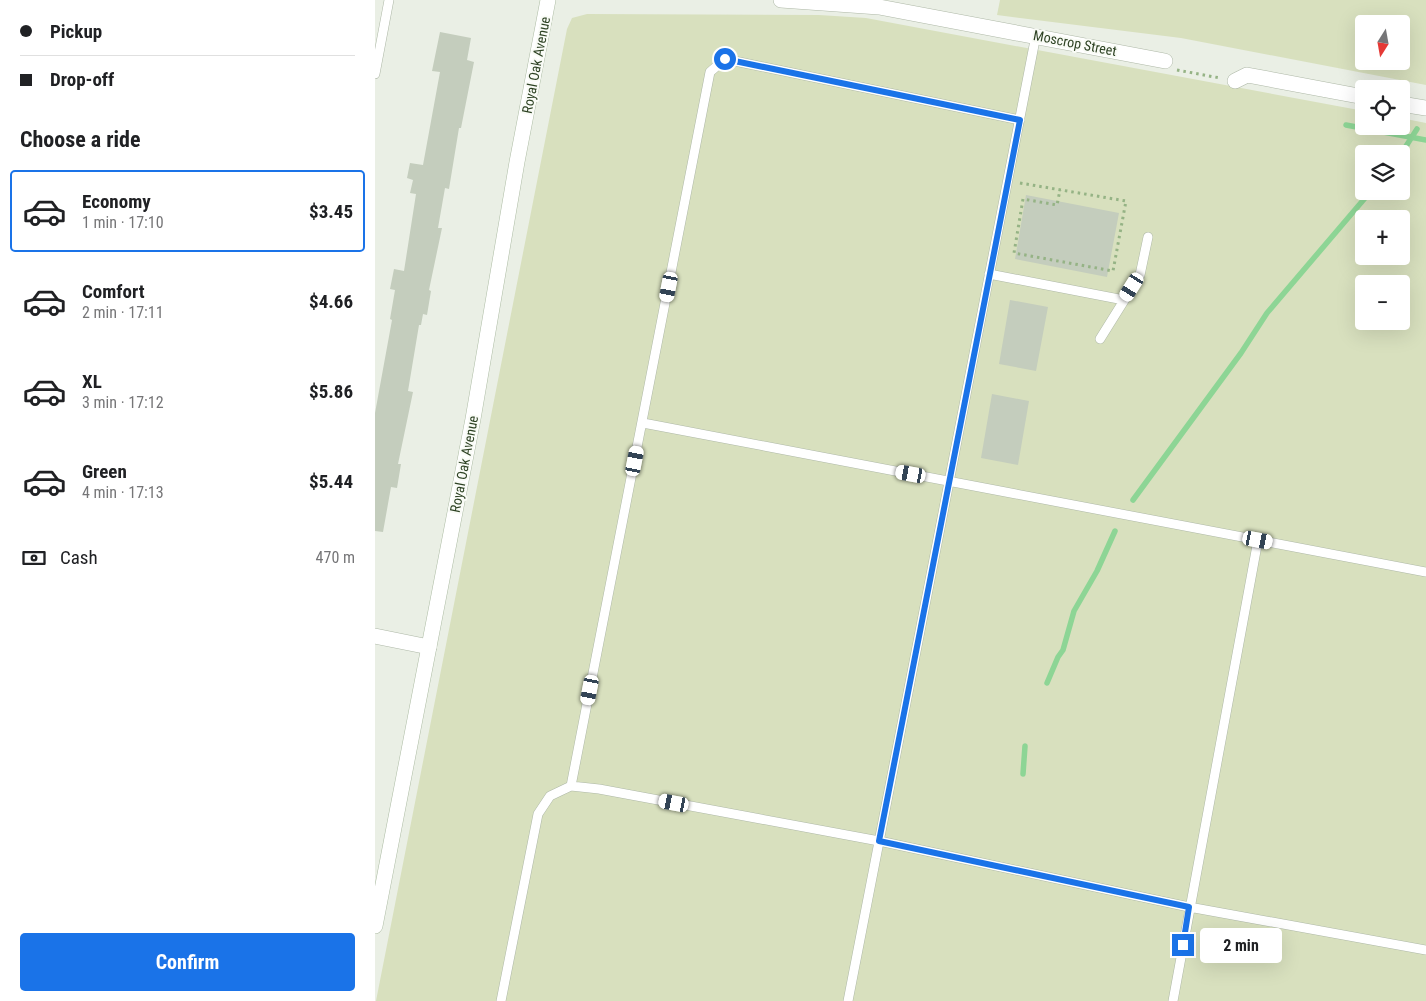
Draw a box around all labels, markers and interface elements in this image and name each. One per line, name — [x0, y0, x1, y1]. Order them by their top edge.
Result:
street label: Royal Oak Avenue — [519, 15, 553, 115]
north arrow — [1355, 15, 1410, 70]
map controls — [1355, 15, 1410, 330]
text: Pickup — [50, 20, 102, 43]
street label: Moscrop Street — [1032, 27, 1118, 59]
route start — [714, 48, 736, 70]
text: Drop-off — [50, 68, 114, 91]
button: locate — [1355, 80, 1410, 135]
text: Choose a ride — [20, 127, 141, 152]
button: layers — [1355, 145, 1410, 200]
icon: car — [22, 189, 67, 234]
text: Economy — [82, 190, 151, 213]
text: $3.45 — [309, 200, 353, 223]
button: + — [1355, 210, 1410, 265]
text: 1 min · 17:10 — [82, 213, 164, 232]
car — [1117, 270, 1146, 304]
car — [658, 271, 679, 303]
button: − — [1355, 275, 1410, 330]
icon: car — [22, 279, 67, 324]
text: Comfort — [82, 280, 145, 303]
text: $4.66 — [309, 290, 353, 313]
text: 2 min · 17:11 — [82, 303, 164, 322]
icon: car — [22, 369, 67, 414]
text: XL — [82, 370, 102, 393]
text: $5.86 — [309, 380, 353, 403]
text: 3 min · 17:12 — [82, 393, 164, 412]
street label: Royal Oak Avenue — [447, 414, 481, 514]
car — [624, 445, 645, 477]
icon: car — [22, 459, 67, 504]
text: Green — [82, 460, 127, 483]
car — [894, 464, 927, 484]
text: $5.44 — [309, 470, 353, 493]
text: 4 min · 17:13 — [82, 483, 164, 502]
car — [1241, 530, 1274, 550]
icon: cash — [20, 544, 48, 572]
text: Cash — [60, 546, 98, 569]
text: 470 m — [316, 548, 355, 567]
car — [579, 674, 600, 706]
car — [657, 793, 690, 813]
callout: 2 min — [1201, 928, 1283, 962]
button: Confirm — [20, 933, 355, 991]
route end — [1172, 934, 1194, 956]
text: 2 min — [1223, 936, 1259, 955]

